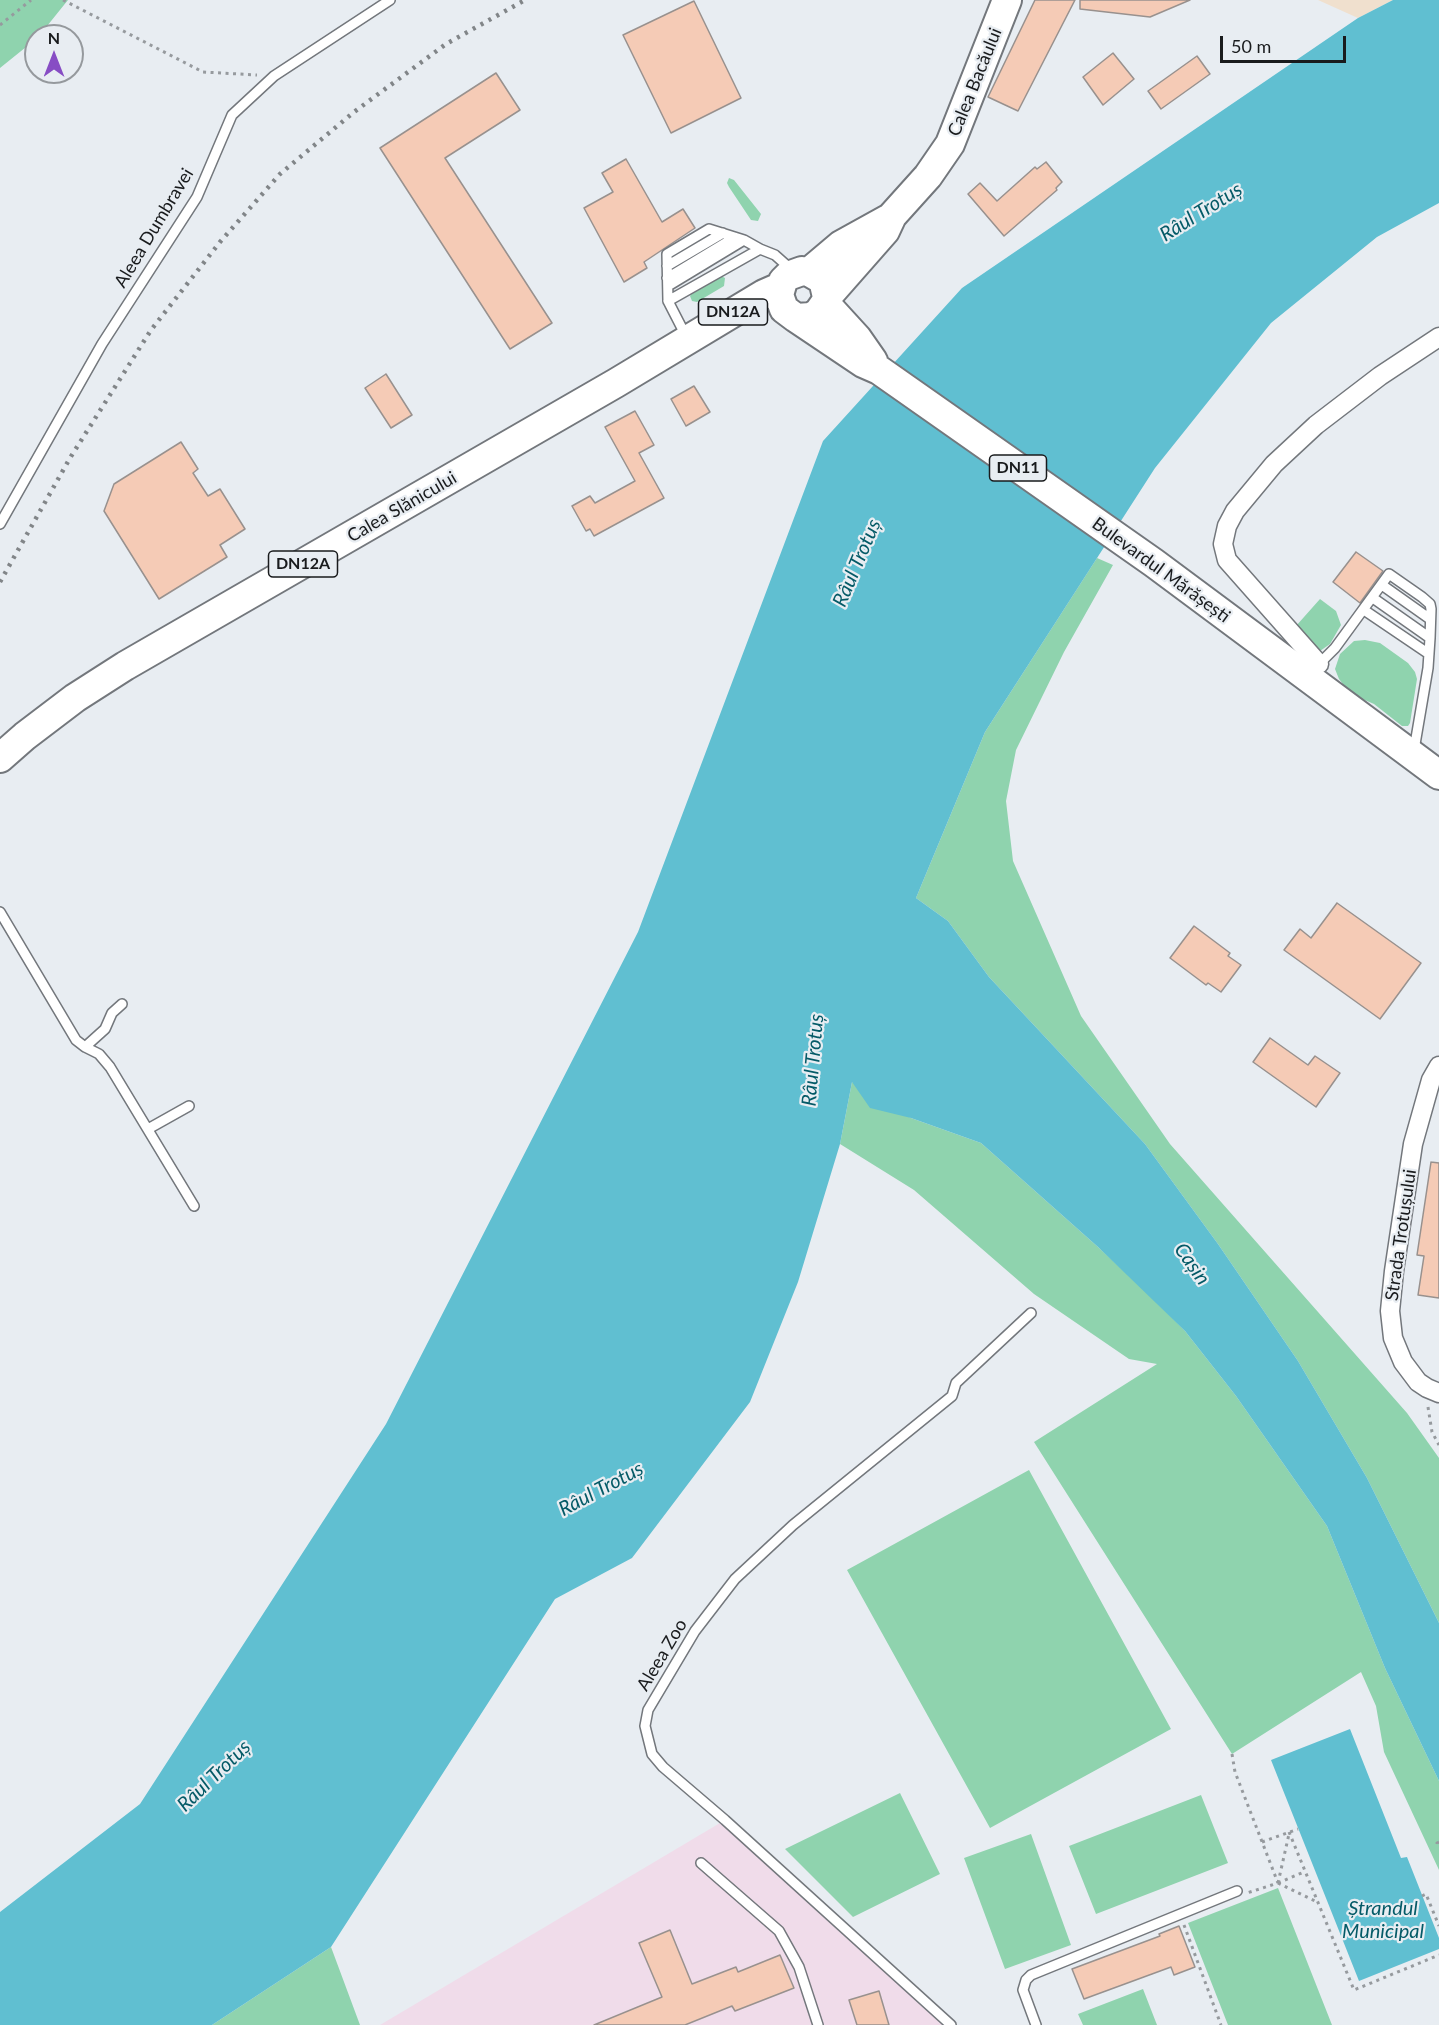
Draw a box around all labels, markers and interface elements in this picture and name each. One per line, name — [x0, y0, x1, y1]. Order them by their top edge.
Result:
north arrow — [24, 24, 84, 84]
scale bar — [1223, 24, 1349, 62]
street label: Calea Bacăului — [943, 25, 1007, 139]
text: N — [48, 28, 60, 47]
text: 50 m — [1231, 35, 1271, 57]
street label: Aleea Dumbravei — [110, 164, 198, 292]
water label: Râul Trotuș — [1155, 177, 1247, 247]
road number: DN12A — [698, 299, 768, 325]
road number: DN11 — [990, 455, 1046, 481]
street label: Calea Slănicului — [343, 467, 461, 547]
street label: Bulevardul Mărășești — [1088, 513, 1234, 627]
water label: Râul Trotuș — [828, 516, 886, 610]
road number: DN12A — [268, 551, 338, 577]
water label: Râul Trotuș — [797, 1013, 829, 1107]
street label: Strada Trotușului — [1381, 1168, 1421, 1302]
water label: Cașin — [1169, 1238, 1215, 1290]
water label: Râul Trotuș — [554, 1457, 648, 1521]
street label: Aleea Zoo — [632, 1615, 692, 1695]
water label: Râul Trotuș — [172, 1735, 256, 1817]
water label: Ștrandul Municipal — [1342, 1897, 1424, 1944]

